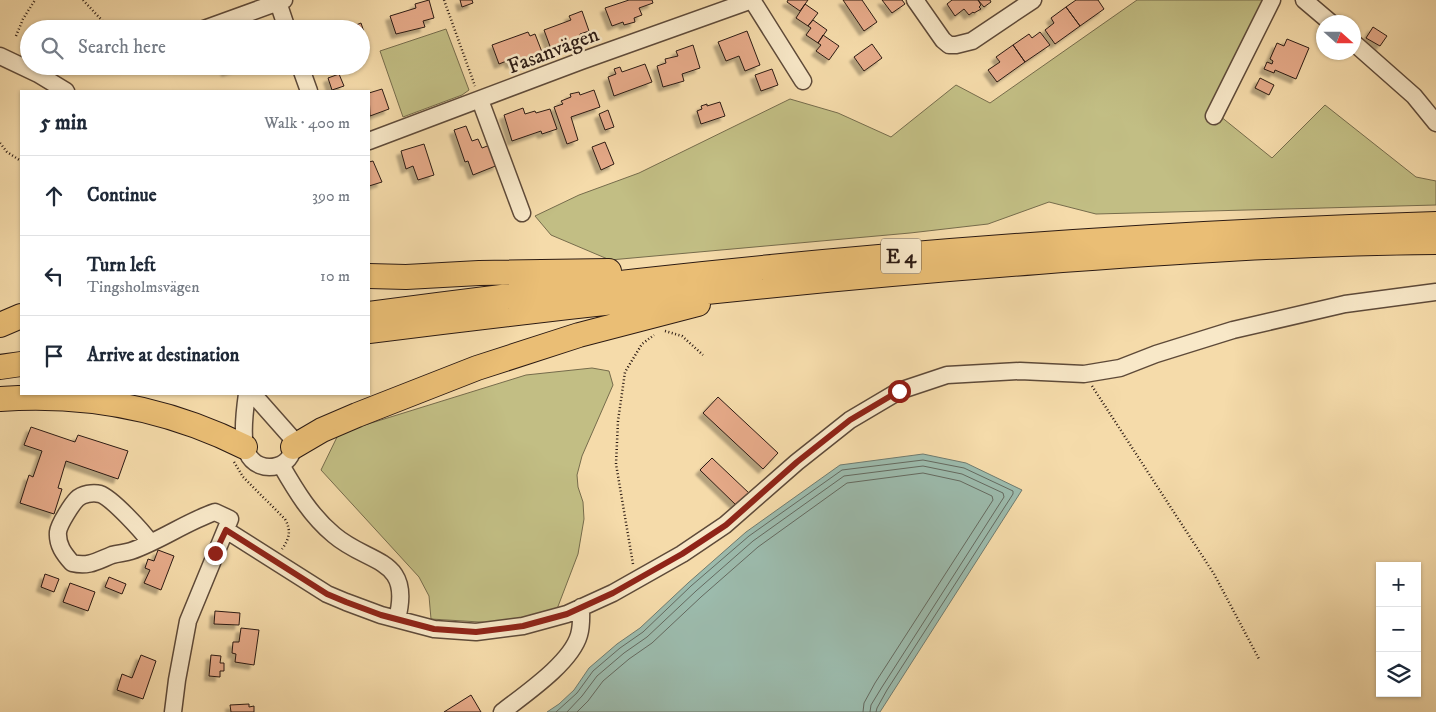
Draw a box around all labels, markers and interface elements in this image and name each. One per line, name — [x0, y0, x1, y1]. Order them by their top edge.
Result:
north arrow — [1316, 15, 1361, 60]
search box — [20, 20, 370, 75]
street label: Fasanvägen — [504, 22, 603, 80]
icon: search — [38, 34, 66, 62]
text: Search here — [78, 36, 166, 59]
text: 5 min — [40, 110, 87, 136]
text: Walk · 400 m — [264, 113, 350, 133]
icon: ahead — [40, 182, 68, 210]
text: Continue — [87, 184, 157, 207]
text: 390 m — [312, 186, 350, 206]
road number: E 4 — [881, 238, 921, 274]
text: Turn left — [87, 254, 156, 277]
icon: left — [40, 262, 68, 290]
text: 10 m — [320, 266, 350, 286]
text: Tingsholmsvägen — [87, 277, 200, 297]
icon: arrive — [40, 342, 68, 370]
text: Arrive at destination — [87, 344, 239, 367]
route start — [888, 380, 911, 403]
route end — [204, 542, 227, 565]
map controls — [1376, 562, 1421, 697]
button: + — [1376, 562, 1421, 607]
button: − — [1376, 607, 1421, 652]
button: layers — [1376, 652, 1421, 697]

